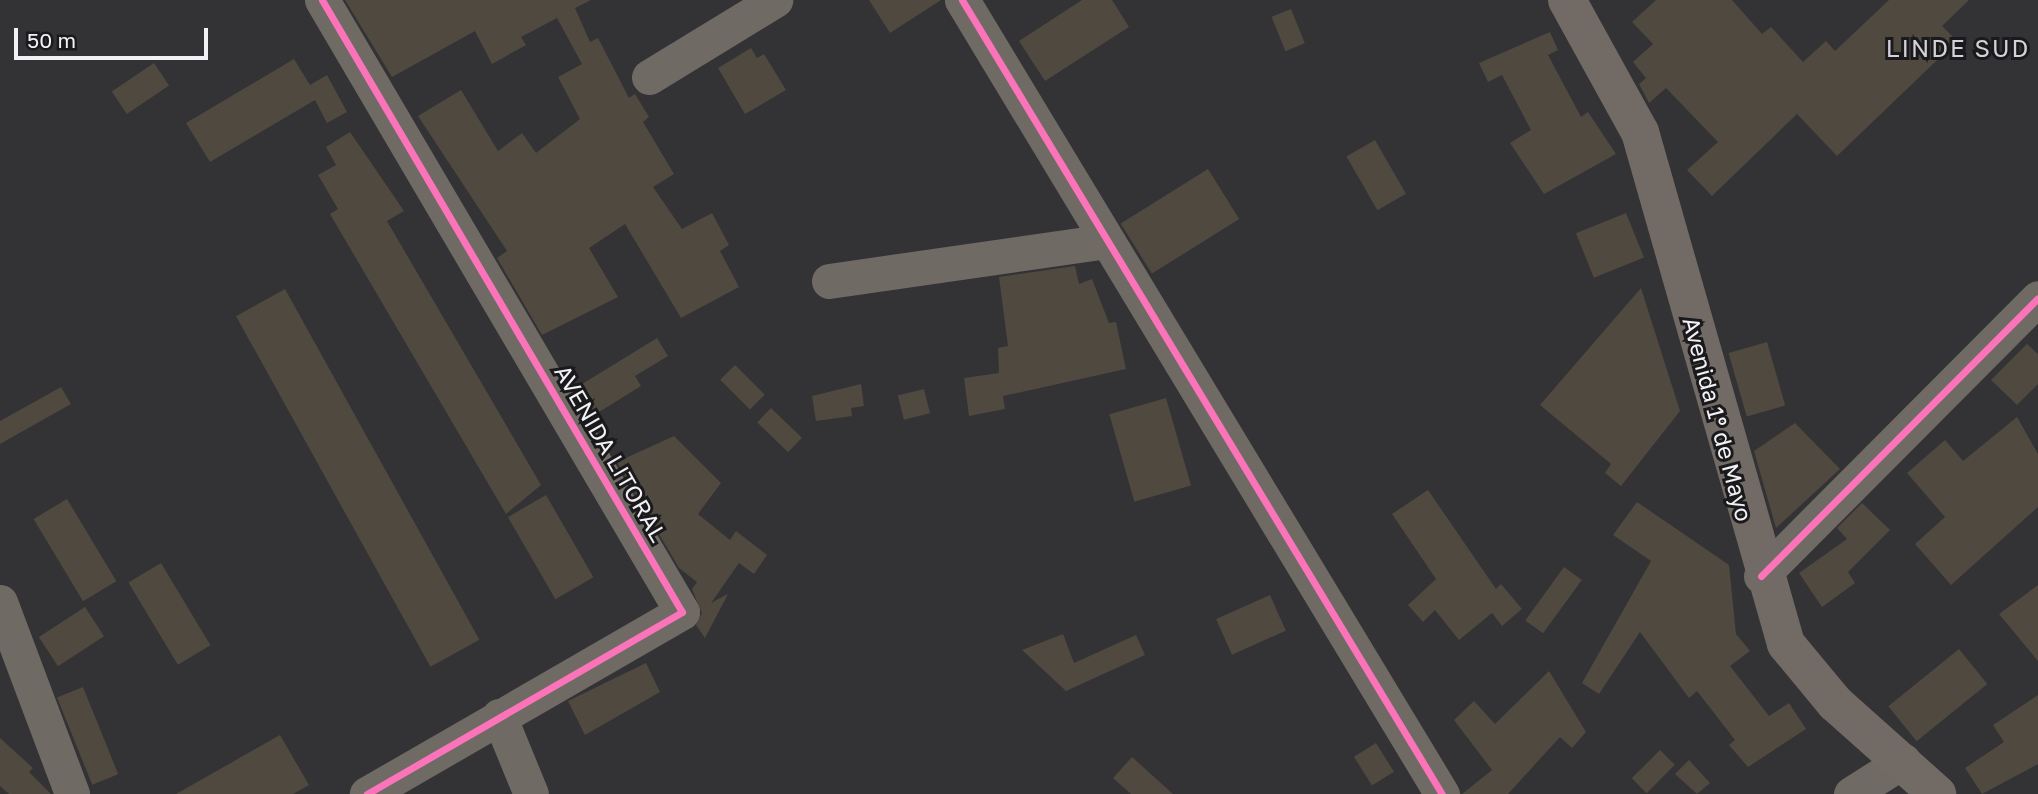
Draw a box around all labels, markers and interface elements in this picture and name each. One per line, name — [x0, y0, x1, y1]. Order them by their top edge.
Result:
scale bar — [18, 14, 212, 58]
text: 50 m — [27, 27, 76, 53]
district label: LINDE SUD — [1887, 34, 2029, 62]
street label: Avenida 1º de Mayo — [1677, 314, 1759, 524]
street label: AVENIDA LITORAL — [549, 360, 673, 546]

